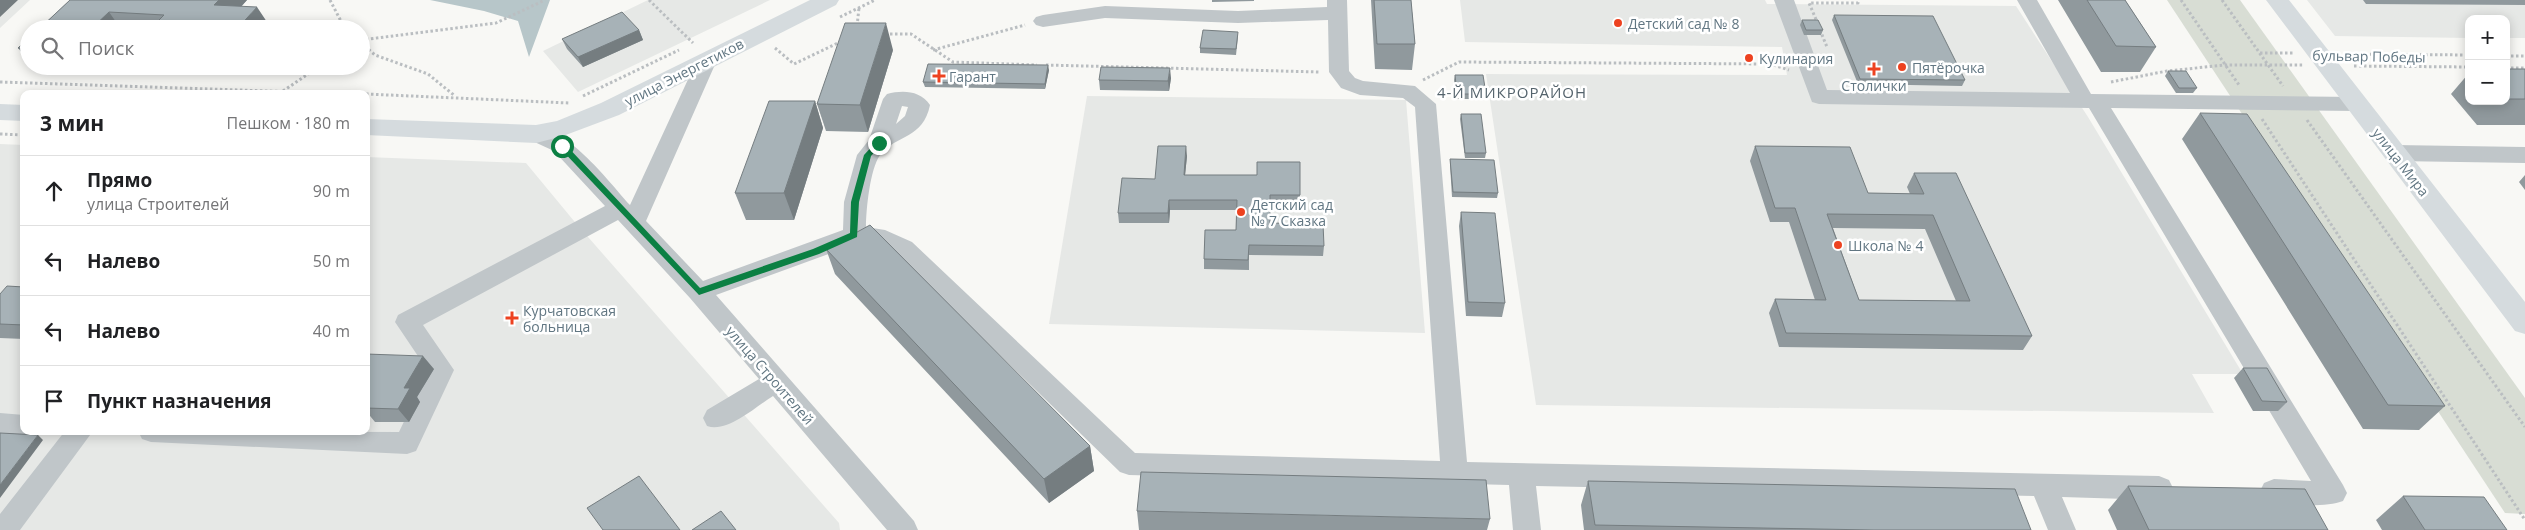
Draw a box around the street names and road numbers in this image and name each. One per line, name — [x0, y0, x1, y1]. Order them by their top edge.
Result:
street label: улица Энергетиков — [621, 34, 747, 110]
street label: бульвар Победы — [2312, 46, 2426, 66]
street label: улица Мира — [2368, 124, 2434, 200]
street label: улица Строителей — [722, 322, 818, 428]

